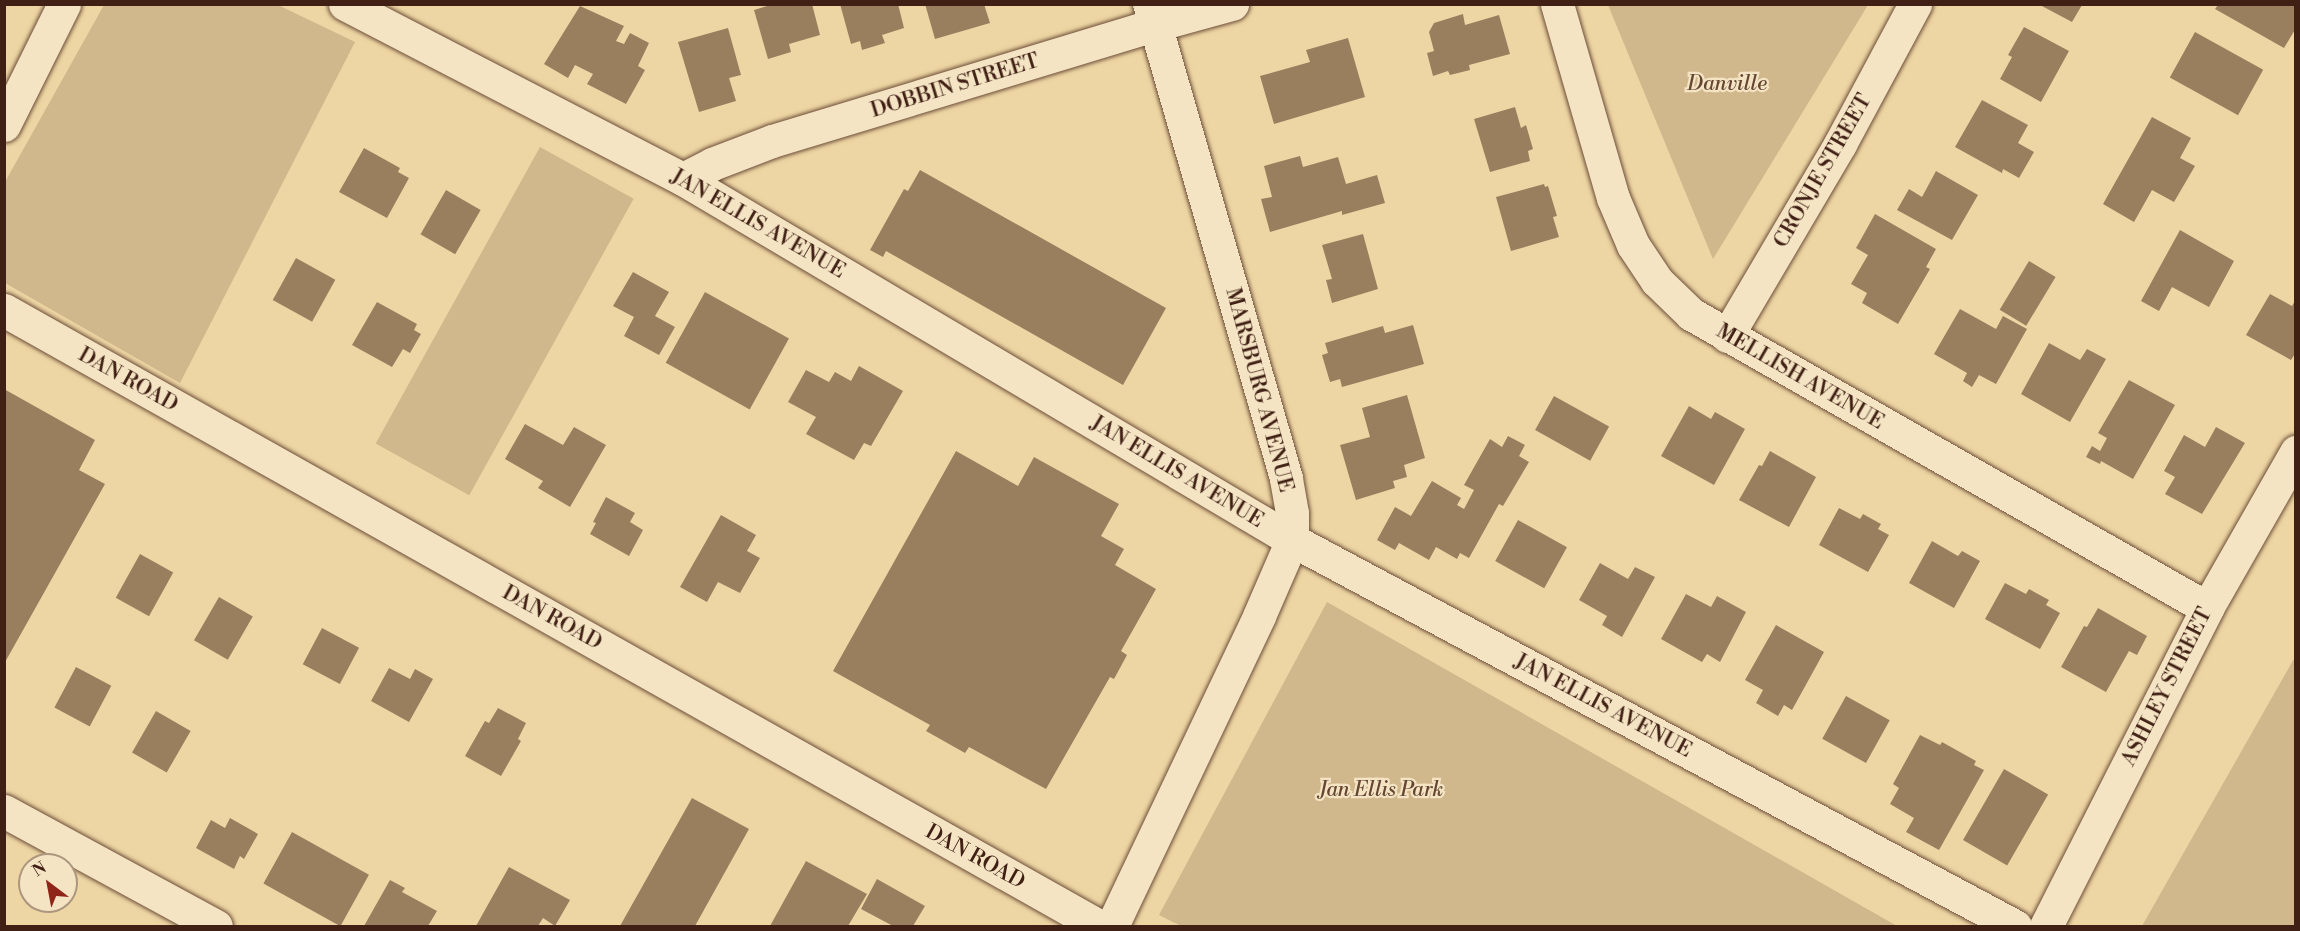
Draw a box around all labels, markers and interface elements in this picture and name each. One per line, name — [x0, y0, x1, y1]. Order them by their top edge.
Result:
street label: DOBBIN STREET — [868, 48, 1042, 124]
park label: Danville — [1687, 71, 1767, 97]
street label: CRONJE STREET — [1769, 89, 1877, 253]
street label: JAN ELLIS AVENUE — [666, 164, 850, 284]
street label: MARSBURG AVENUE — [1220, 285, 1298, 495]
street label: MELLISH AVENUE — [1712, 319, 1888, 435]
street label: DAN ROAD — [74, 342, 182, 418]
street label: JAN ELLIS AVENUE — [1086, 410, 1268, 534]
street label: DAN ROAD — [498, 580, 606, 656]
street label: ASHLEY STREET — [2116, 604, 2218, 770]
street label: JAN ELLIS AVENUE — [1510, 649, 1696, 763]
park label: Jan Ellis Park — [1319, 777, 1443, 803]
street label: DAN ROAD — [921, 819, 1029, 895]
north arrow — [18, 853, 78, 913]
text: N — [29, 858, 50, 881]

